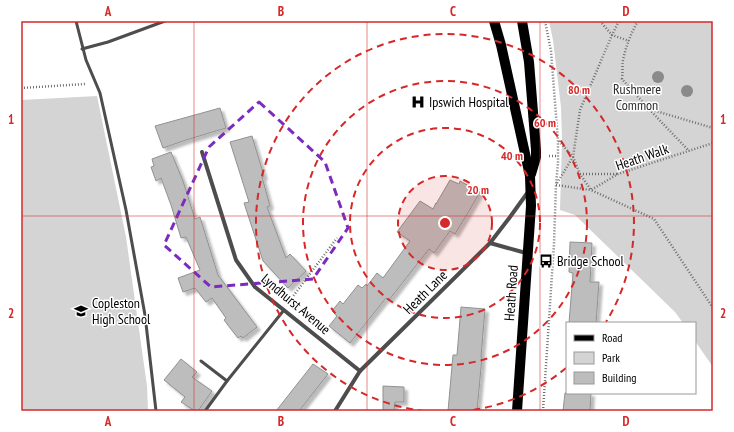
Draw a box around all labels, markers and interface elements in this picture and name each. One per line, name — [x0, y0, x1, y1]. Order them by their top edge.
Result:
text: A — [104, 3, 112, 20]
text: B — [278, 3, 284, 20]
text: C — [450, 3, 456, 20]
text: D — [623, 3, 630, 20]
park label: Rushmere Common — [613, 80, 661, 114]
text: 80 m — [568, 82, 590, 97]
place label: Ipswich Hospital — [429, 93, 509, 111]
hospital icon: Ipswich Hospital — [410, 94, 426, 110]
text: 1 — [8, 111, 14, 128]
text: 1 — [720, 111, 726, 128]
text: 60 m — [534, 115, 556, 130]
street label: Heath Walk — [613, 139, 671, 174]
text: 40 m — [501, 148, 523, 163]
text: 20 m — [467, 182, 489, 197]
centre of rings — [438, 216, 452, 230]
place label: Bridge School — [557, 252, 625, 270]
bus stop icon: Bridge School — [538, 253, 554, 269]
street label: Heath Road — [500, 265, 522, 321]
street label: Heath Lane — [399, 266, 451, 318]
street label: Lyndhurst Avenue — [258, 270, 334, 338]
place label: Copleston High School — [92, 294, 151, 328]
school or university icon: Copleston High School — [73, 303, 89, 319]
text: 2 — [8, 305, 14, 322]
text: 2 — [720, 305, 726, 322]
legend — [566, 322, 696, 394]
text: Road — [602, 330, 622, 345]
text: Park — [602, 350, 620, 365]
text: Building — [602, 370, 637, 385]
text: A — [104, 413, 112, 430]
text: B — [278, 413, 284, 430]
text: C — [450, 413, 456, 430]
text: D — [623, 413, 630, 430]

